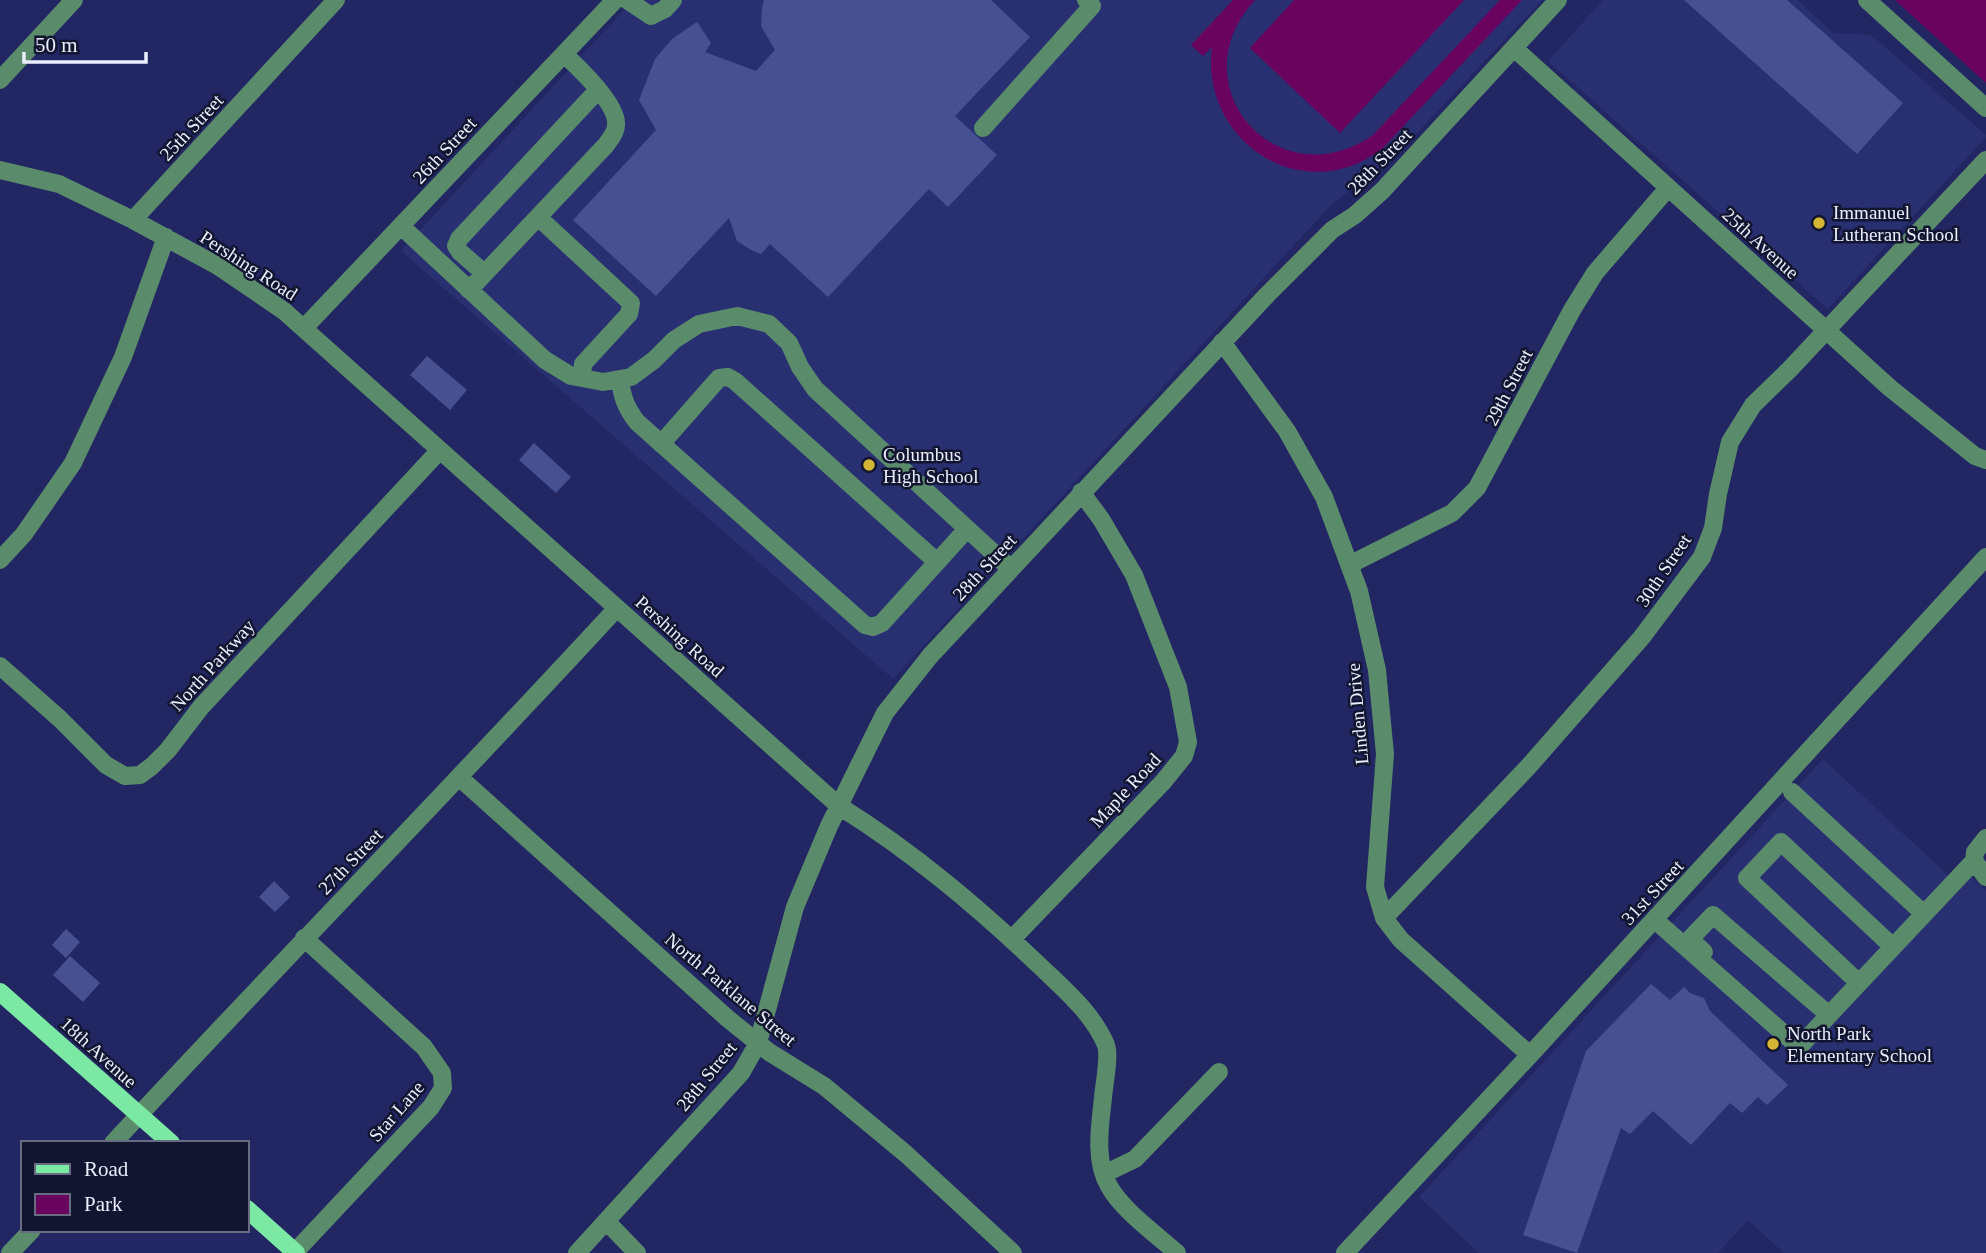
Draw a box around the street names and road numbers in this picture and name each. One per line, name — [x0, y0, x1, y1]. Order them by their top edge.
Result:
street label: 25th Street — [155, 89, 228, 165]
street label: 26th Street — [408, 112, 481, 188]
street label: 28th Street — [1343, 124, 1416, 198]
street label: 25th Avenue — [1718, 204, 1803, 283]
street label: Pershing Road — [196, 226, 302, 305]
street label: 29th Street — [1480, 345, 1537, 429]
street label: 28th Street — [948, 529, 1021, 605]
street label: 30th Street — [1632, 529, 1696, 610]
street label: Pershing Road — [631, 591, 728, 682]
street label: North Parkway — [166, 615, 259, 715]
street label: Linden Drive — [1343, 662, 1372, 766]
street label: Maple Road — [1086, 749, 1165, 832]
street label: 27th Street — [314, 824, 387, 898]
street label: 31st Street — [1617, 855, 1688, 929]
street label: North Parklane Street — [661, 928, 801, 1051]
street label: 18th Avenue — [56, 1013, 141, 1092]
street label: 28th Street — [672, 1037, 741, 1115]
street label: Star Lane — [364, 1077, 428, 1146]

